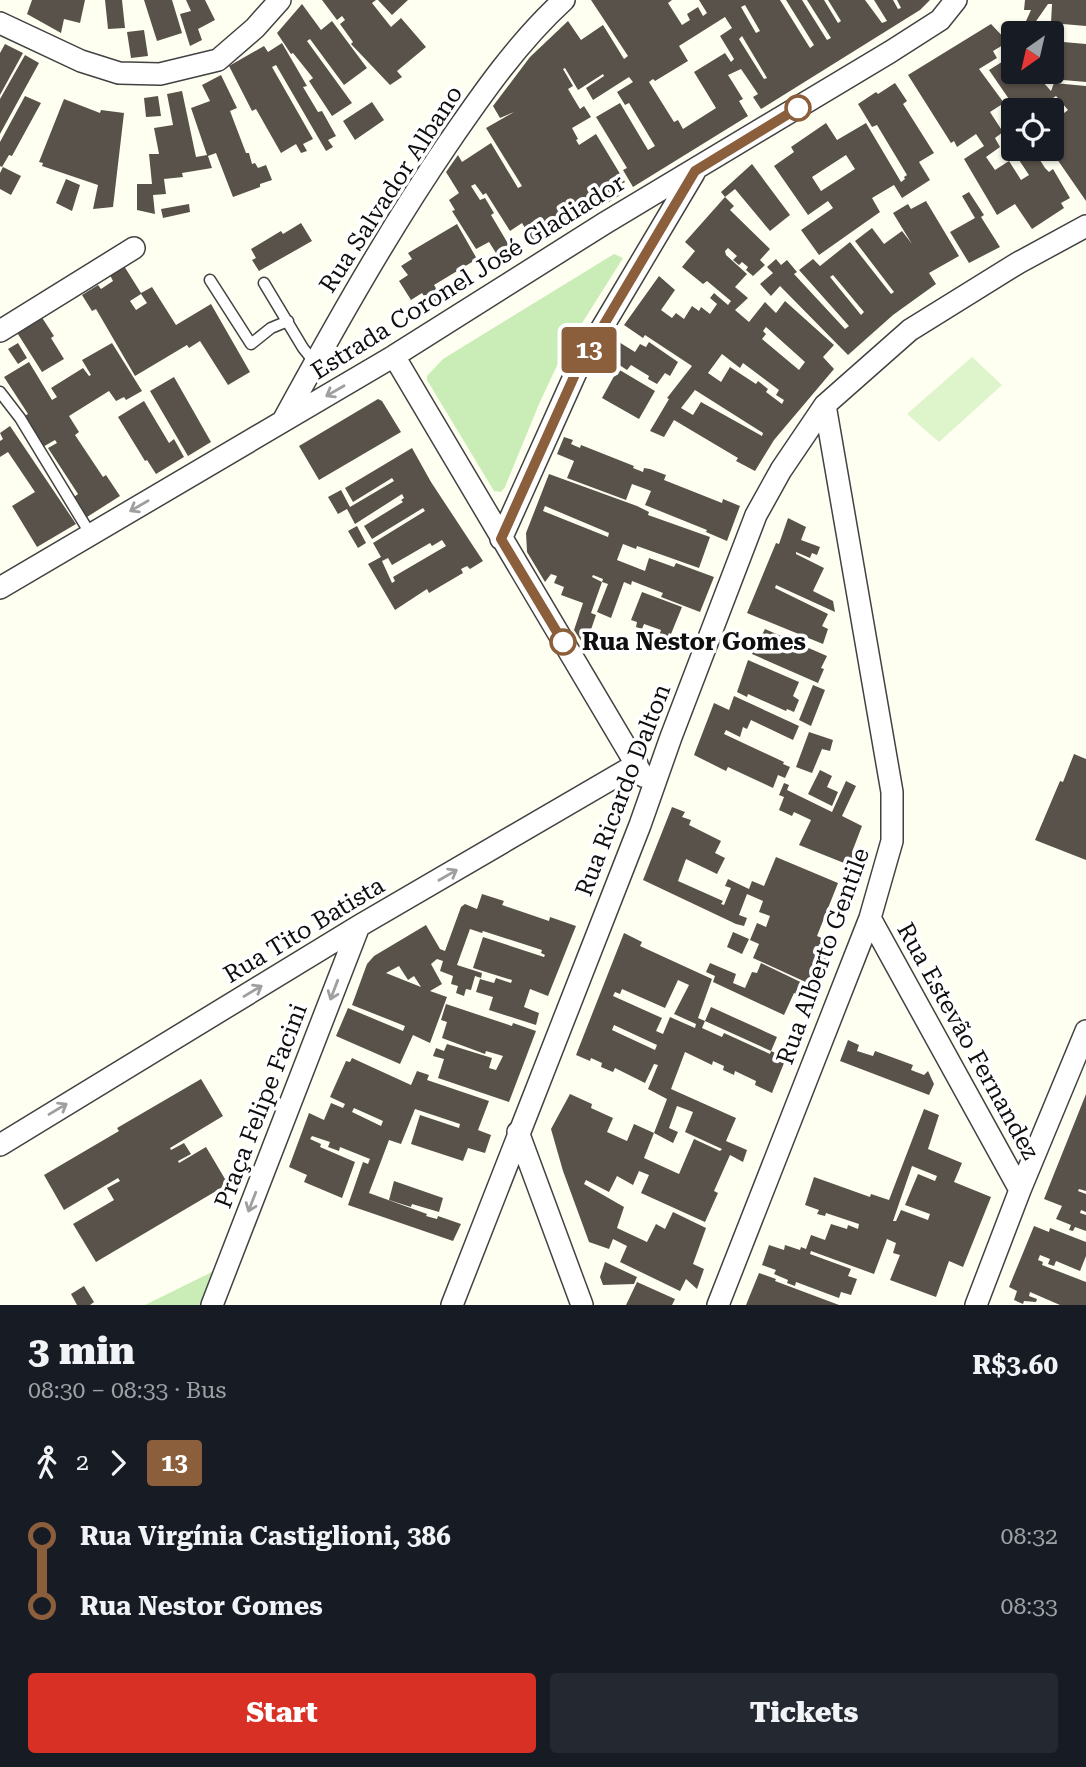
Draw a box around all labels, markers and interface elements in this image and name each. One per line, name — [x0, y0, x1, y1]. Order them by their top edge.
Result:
north arrow — [1001, 21, 1064, 84]
map controls — [1001, 21, 1064, 161]
street label: Rua Salvador Albano — [314, 80, 468, 298]
unlabelled marker — [785, 95, 811, 121]
button: locate — [1001, 98, 1064, 161]
street label: Estrada Coronel José Gladiador — [306, 169, 630, 385]
line badge: 13 — [558, 327, 620, 373]
text: 13 — [576, 336, 602, 364]
one-way arrow — [326, 384, 346, 398]
one-way arrow — [130, 499, 150, 513]
place label: Rua Nestor Gomes — [582, 628, 806, 656]
marker: Rua Nestor Gomes — [550, 629, 576, 655]
street label: Rua Ricardo Dalton — [570, 680, 676, 900]
street label: Rua Alberto Gentile — [771, 844, 875, 1068]
one-way arrow — [438, 867, 458, 881]
street label: Rua Tito Batista — [219, 871, 389, 989]
street label: Rua Estevão Fernandez — [891, 918, 1045, 1164]
one-way arrow — [327, 979, 339, 1000]
one-way arrow — [242, 984, 262, 998]
street label: Praça Felipe Facini — [209, 999, 313, 1212]
one-way arrow — [48, 1102, 68, 1116]
one-way arrow — [244, 1191, 257, 1213]
text: 3 min — [28, 1329, 135, 1373]
text: R$3.60 — [972, 1350, 1058, 1380]
text: 08:30 – 08:33 · Bus — [28, 1377, 226, 1404]
icon: walk — [28, 1444, 66, 1482]
icon: forward — [99, 1444, 137, 1482]
text: 2 — [76, 1449, 89, 1476]
text: 13 — [161, 1449, 188, 1477]
text: Rua Virgínia Castiglioni, 386 — [80, 1521, 451, 1551]
text: 08:32 — [1001, 1523, 1058, 1550]
text: Rua Nestor Gomes — [80, 1591, 323, 1621]
text: 08:33 — [1001, 1593, 1058, 1620]
button: Start — [28, 1673, 536, 1753]
button: Tickets — [550, 1673, 1058, 1753]

